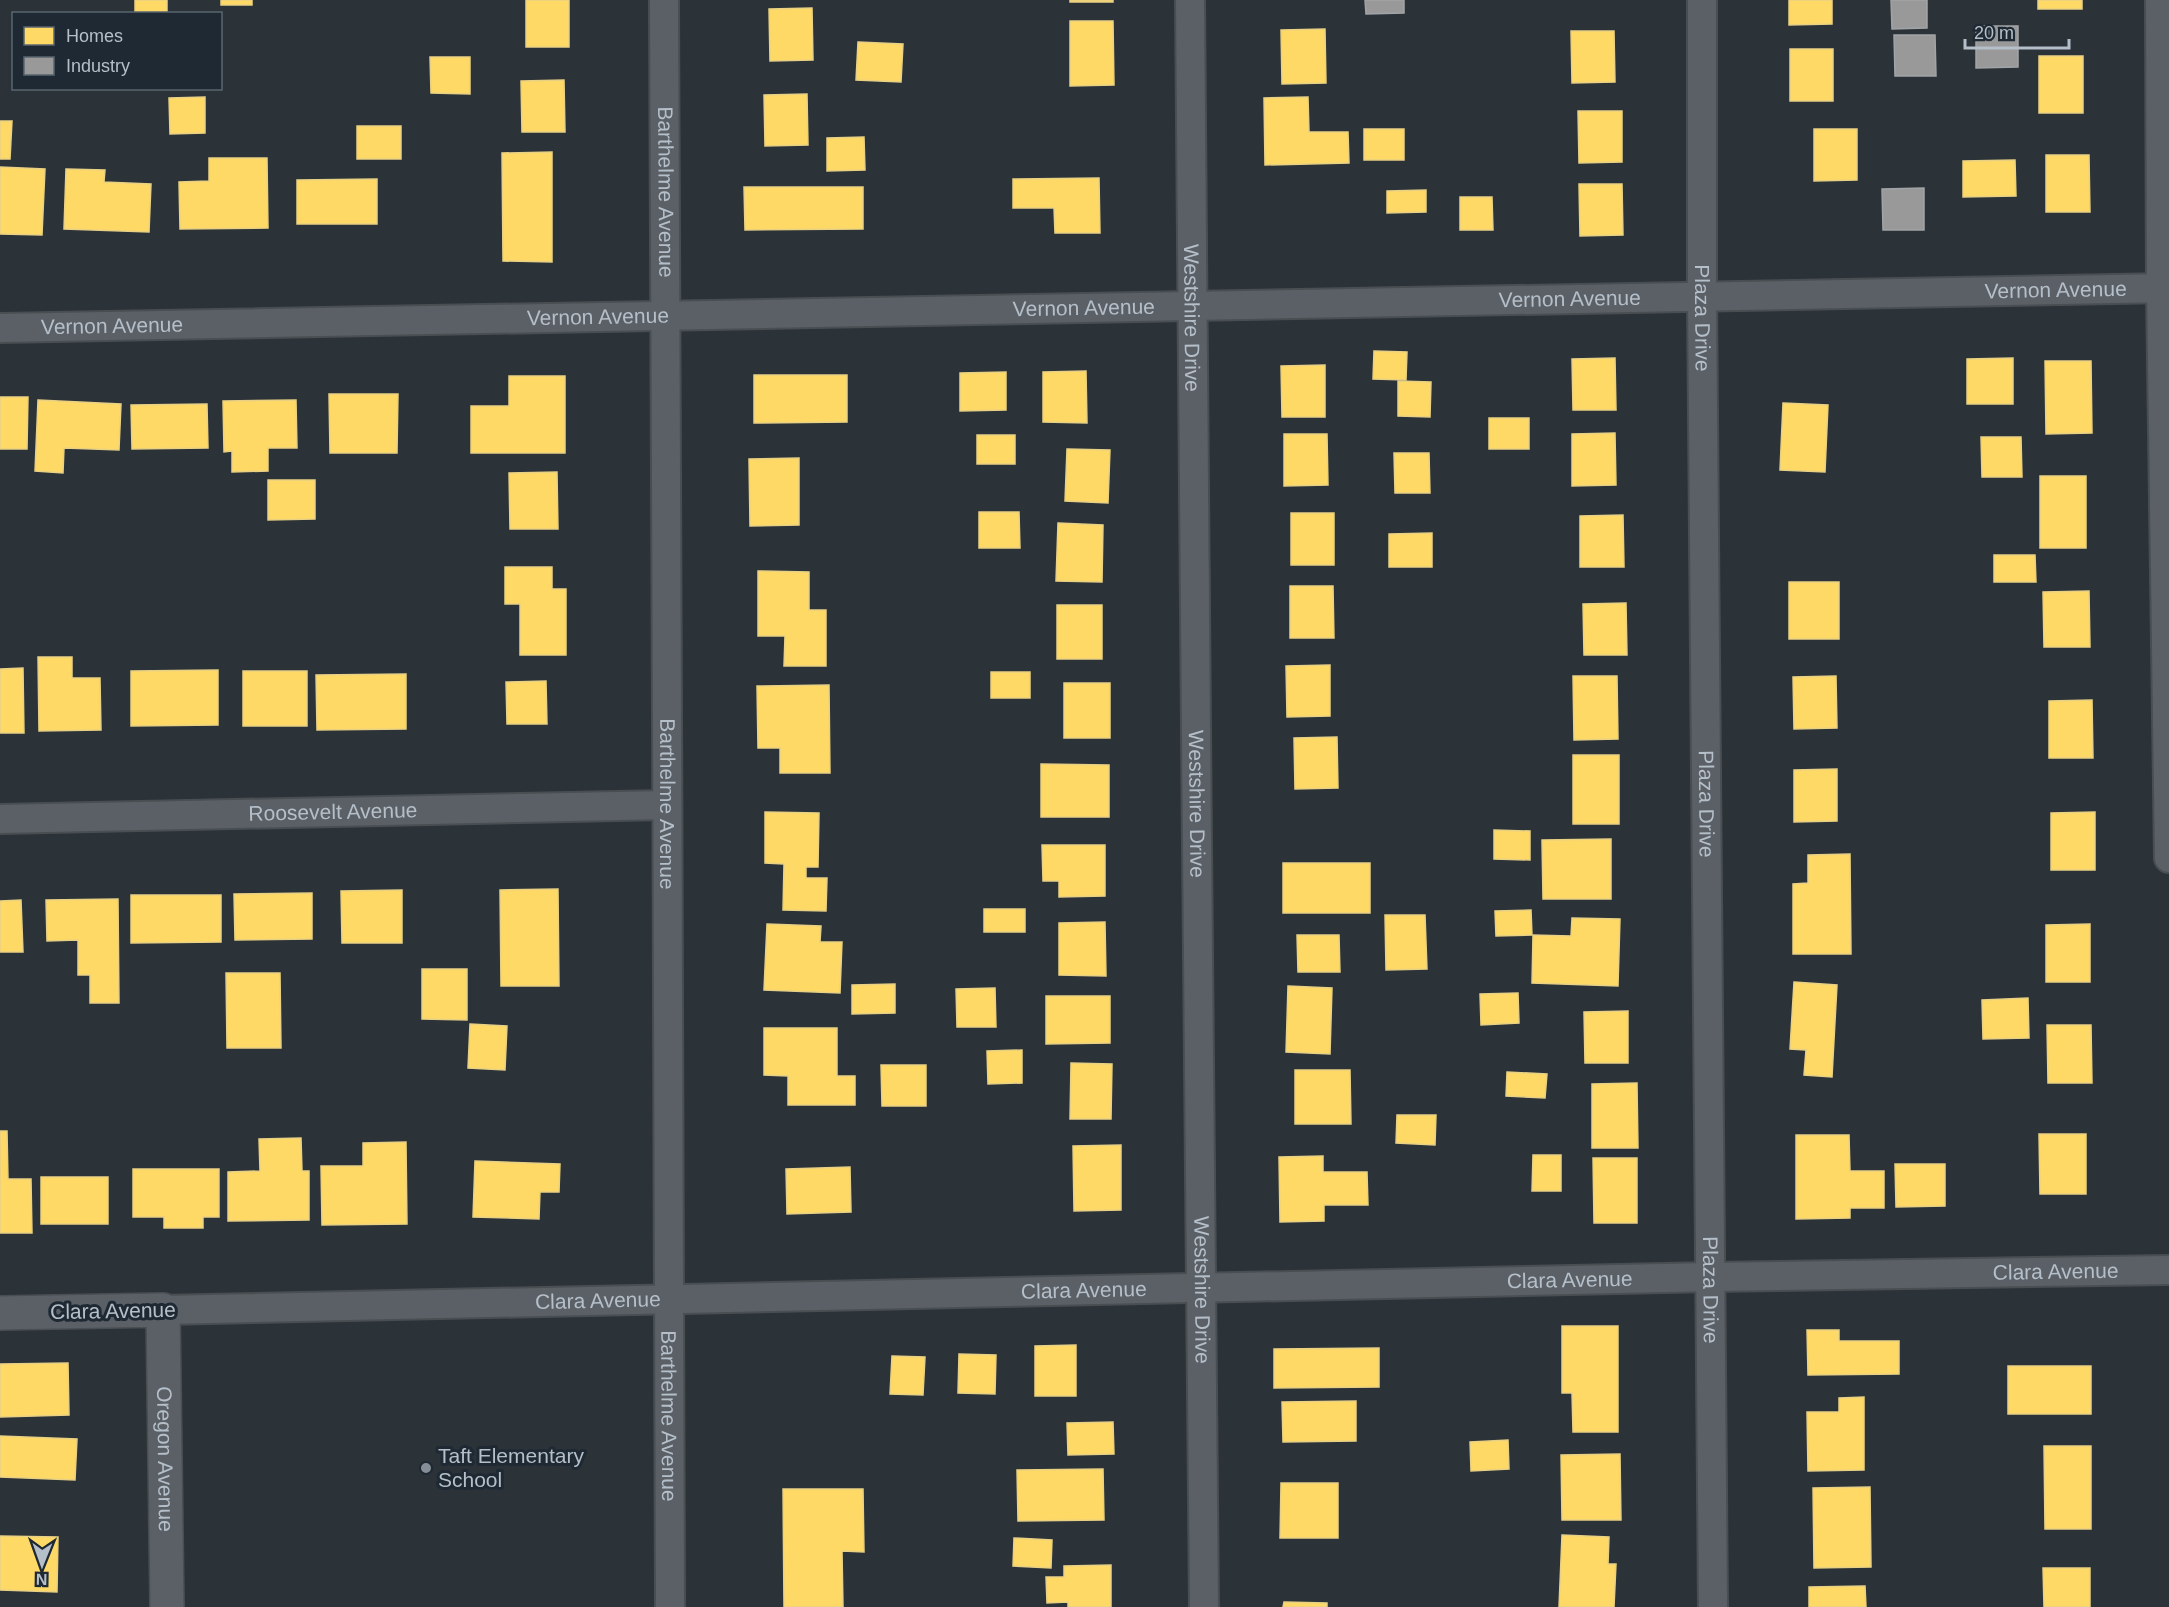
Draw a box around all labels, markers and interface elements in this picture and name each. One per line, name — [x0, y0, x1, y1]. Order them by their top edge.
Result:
legend — [12, 12, 222, 90]
scale bar — [1965, 12, 2068, 50]
text: 20 m — [1974, 23, 2014, 43]
text: Homes — [66, 26, 123, 46]
text: Industry — [66, 56, 130, 76]
street label: Barthelme Avenue — [654, 106, 678, 278]
street label: Westshire Drive — [1180, 244, 1204, 392]
street label: Plaza Drive — [1691, 264, 1715, 372]
street label: Vernon Avenue — [1984, 277, 2127, 302]
street label: Vernon Avenue — [1498, 286, 1641, 311]
street label: Vernon Avenue — [1013, 295, 1155, 320]
street label: Vernon Avenue — [527, 304, 669, 329]
street label: Vernon Avenue — [41, 313, 183, 338]
street label: Barthelme Avenue — [656, 718, 679, 890]
street label: Westshire Drive — [1185, 730, 1209, 878]
street label: Plaza Drive — [1695, 750, 1719, 858]
street label: Roosevelt Avenue — [248, 798, 418, 825]
street label: Westshire Drive — [1190, 1216, 1215, 1364]
street label: Plaza Drive — [1699, 1236, 1723, 1344]
street label: Clara Avenue — [1993, 1259, 2119, 1284]
street label: Clara Avenue — [1507, 1267, 1633, 1292]
street label: Clara Avenue — [1021, 1277, 1147, 1303]
street label: Clara Avenue — [535, 1287, 661, 1313]
street label: Clara Avenue — [50, 1298, 176, 1323]
street label: Barthelme Avenue — [657, 1330, 681, 1502]
street label: Oregon Avenue — [153, 1386, 178, 1532]
place label: Taft Elementary School — [438, 1444, 584, 1491]
marker: Taft Elementary School — [419, 1461, 433, 1475]
north arrow — [12, 1535, 72, 1595]
text: N — [36, 1571, 48, 1588]

